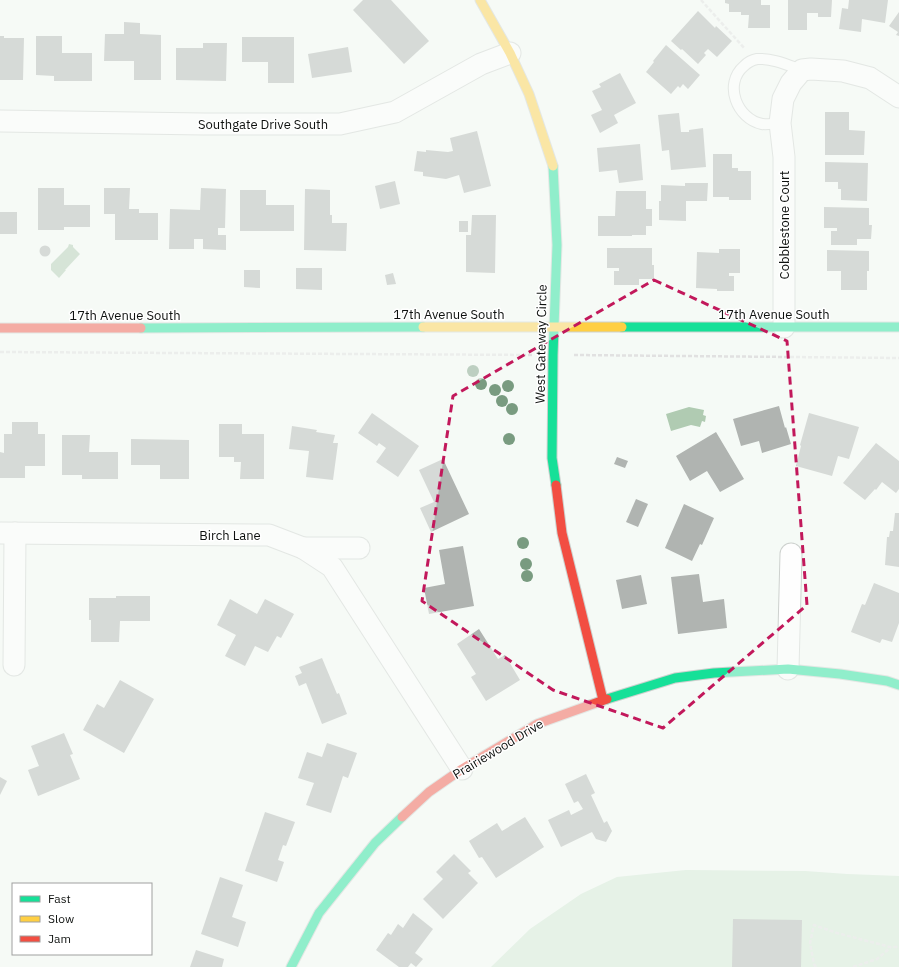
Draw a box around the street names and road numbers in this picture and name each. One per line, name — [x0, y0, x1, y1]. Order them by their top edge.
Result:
street label: Southgate Drive South — [198, 116, 328, 133]
street label: Cobblestone Court — [776, 171, 793, 279]
street label: West Gateway Circle — [531, 284, 551, 404]
street label: 17th Avenue South — [393, 306, 505, 323]
street label: 17th Avenue South — [718, 306, 830, 323]
street label: 17th Avenue South — [69, 307, 181, 324]
street label: Birch Lane — [199, 527, 261, 544]
street label: Prairiewood Drive — [449, 715, 547, 783]

